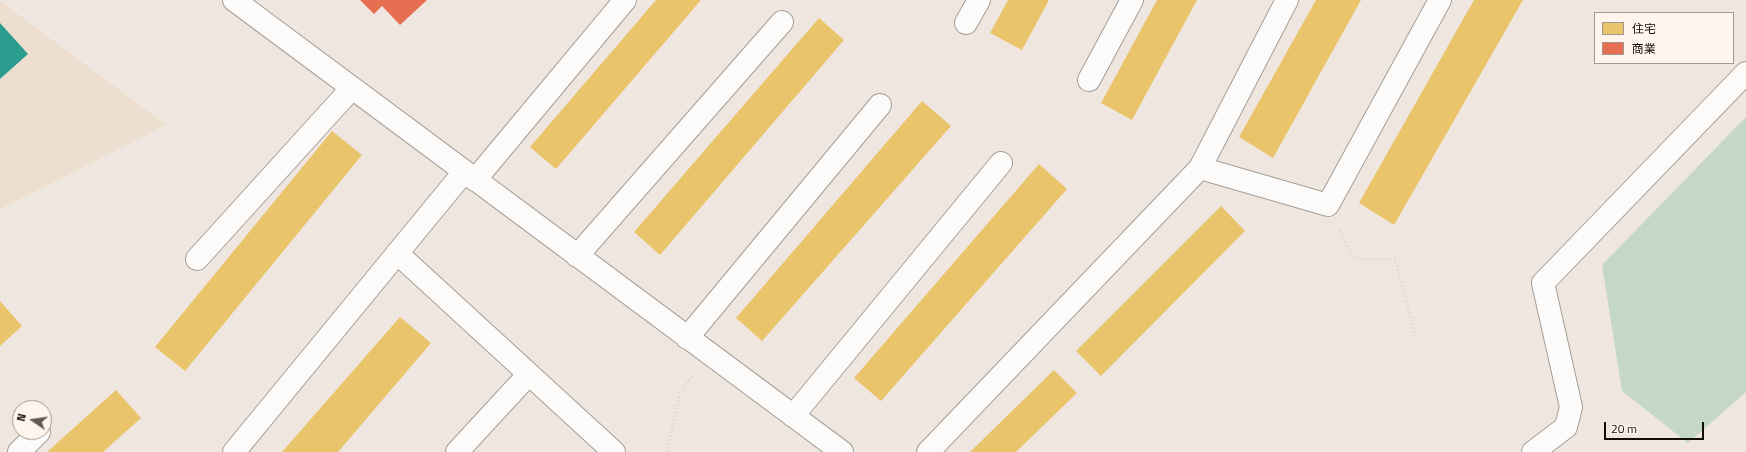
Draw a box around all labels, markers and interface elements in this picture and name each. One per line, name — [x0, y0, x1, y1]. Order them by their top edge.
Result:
legend — [1594, 12, 1734, 64]
text: 住宅 — [1632, 19, 1656, 38]
text: 商業 — [1632, 39, 1656, 58]
north arrow — [12, 400, 52, 440]
text: N — [13, 412, 30, 423]
scale bar — [1606, 414, 1706, 440]
text: 20 m — [1611, 419, 1637, 438]

